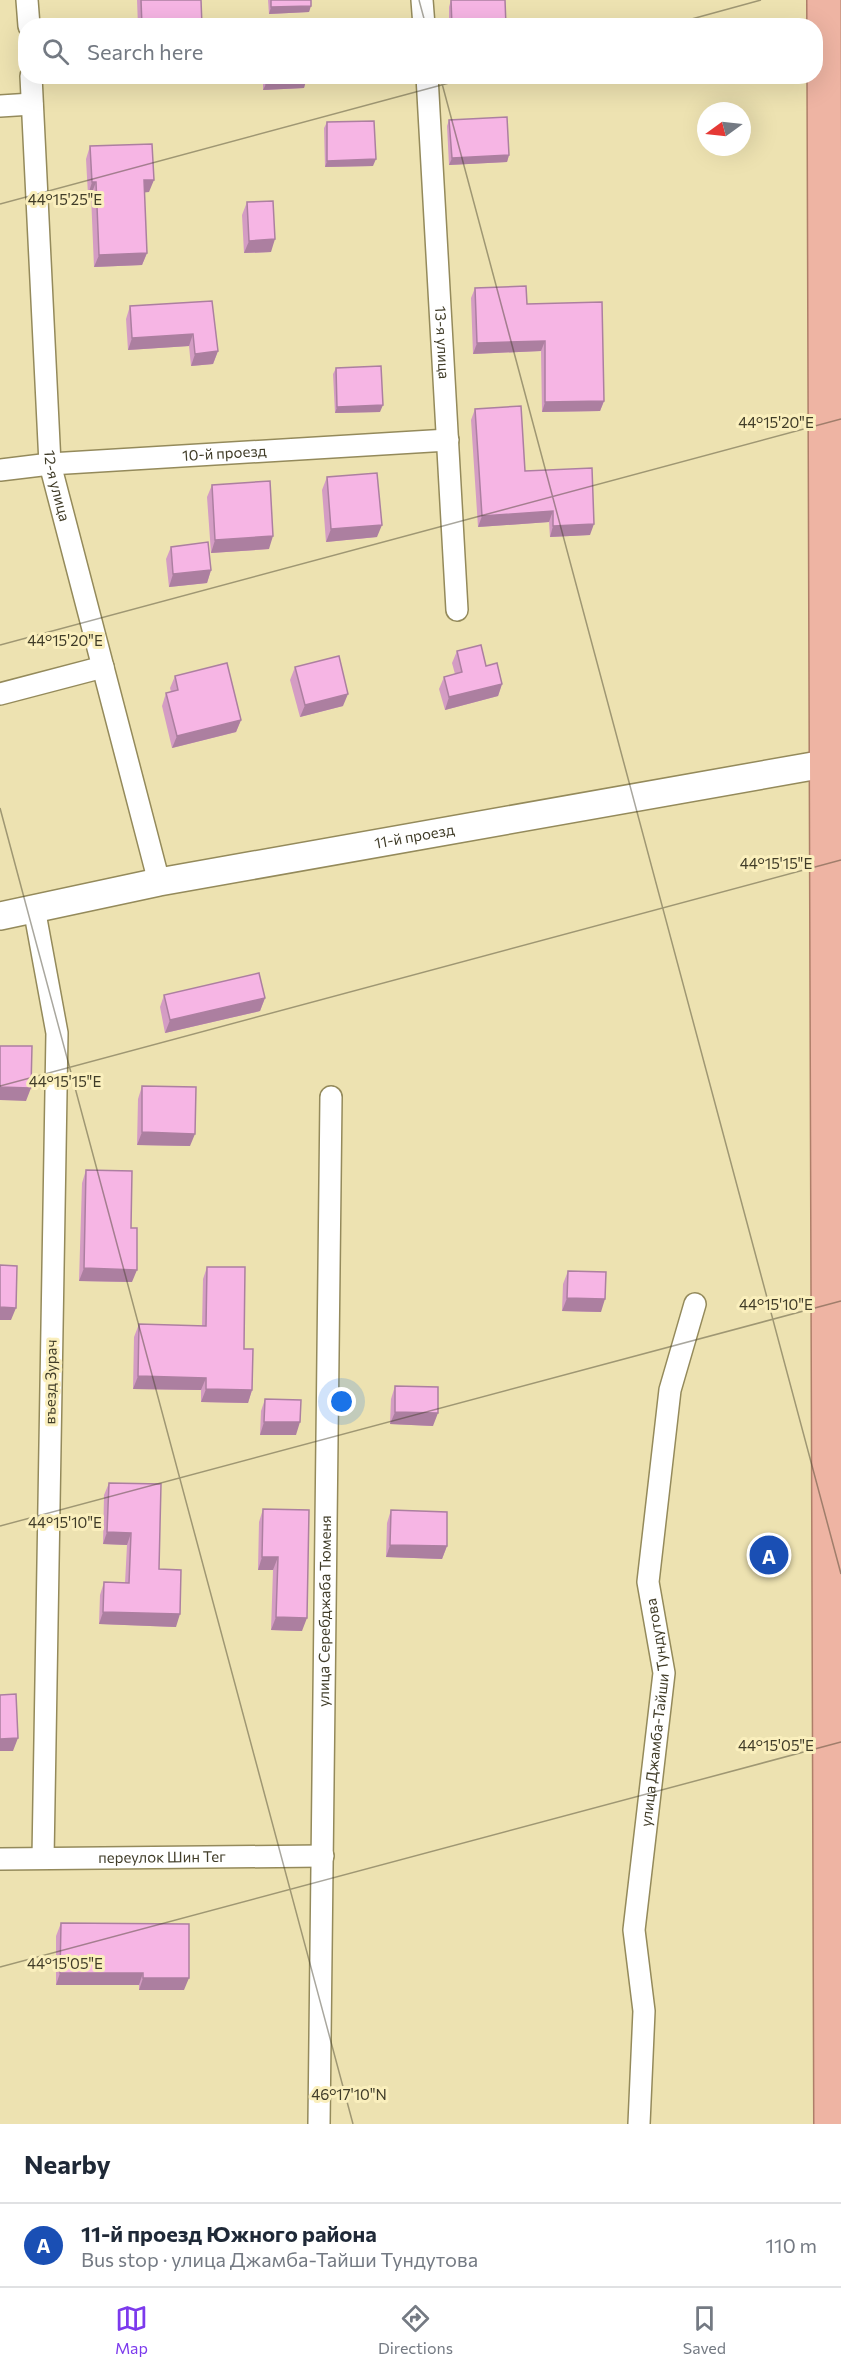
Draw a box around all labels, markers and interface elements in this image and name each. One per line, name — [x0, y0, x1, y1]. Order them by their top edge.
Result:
search box — [18, 18, 823, 84]
icon: search — [39, 35, 72, 68]
text: Search here — [87, 38, 203, 65]
north arrow — [697, 102, 751, 156]
text: 44°15'25"E — [28, 190, 102, 208]
street label: 13-я улица — [432, 305, 454, 380]
text: 44°15'20"E — [738, 413, 814, 431]
street label: 10-й проезд — [182, 441, 267, 464]
street label: 12-я улица — [41, 450, 75, 523]
text: 44°15'20"E — [27, 631, 103, 649]
street label: 11-й проезд — [373, 820, 456, 852]
text: 44°15'15"E — [740, 854, 812, 872]
text: 44°15'15"E — [29, 1072, 101, 1090]
text: 44°15'10"E — [739, 1295, 813, 1313]
street label: въезд Зурач — [40, 1339, 60, 1425]
your location — [327, 1387, 356, 1416]
text: 44°15'10"E — [28, 1513, 102, 1531]
street label: улица Серебджаба Тюменя — [314, 1515, 334, 1707]
pin: A — [750, 1532, 788, 1578]
street label: улица Джамба-Тайши Тундутова — [636, 1597, 672, 1827]
text: 44°15'05"E — [738, 1736, 814, 1754]
street label: переулок Шин Тег — [98, 1847, 226, 1866]
text: 44°15'05"E — [27, 1954, 103, 1972]
text: 46°17'10"N — [311, 2085, 387, 2103]
text: Nearby — [24, 2148, 111, 2179]
text: 11-й проезд Южного района — [81, 2220, 377, 2247]
text: A — [36, 2233, 51, 2257]
text: 110 m — [766, 2233, 817, 2257]
text: Bus stop · улица Джамба-Тайши Тундутова — [81, 2247, 478, 2271]
tab: Map — [115, 2302, 148, 2357]
tab: Directions — [378, 2302, 453, 2357]
tab: Saved — [683, 2302, 726, 2357]

